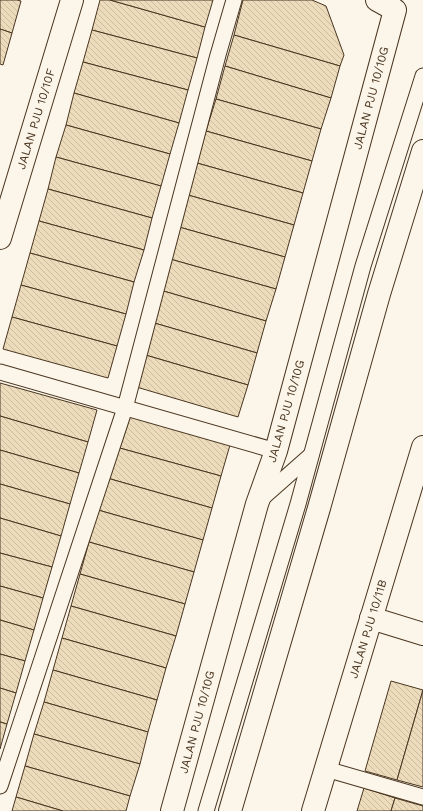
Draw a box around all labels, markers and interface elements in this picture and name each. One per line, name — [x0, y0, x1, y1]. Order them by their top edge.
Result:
street label: JALAN PJU 10/10G — [350, 45, 392, 151]
street label: JALAN PJU 10/10F — [14, 67, 58, 171]
street label: JALAN PJU 10/10G — [265, 358, 307, 464]
street label: JALAN PJU 10/11B — [346, 578, 390, 680]
street label: JALAN PJU 10/10G — [176, 669, 218, 775]

